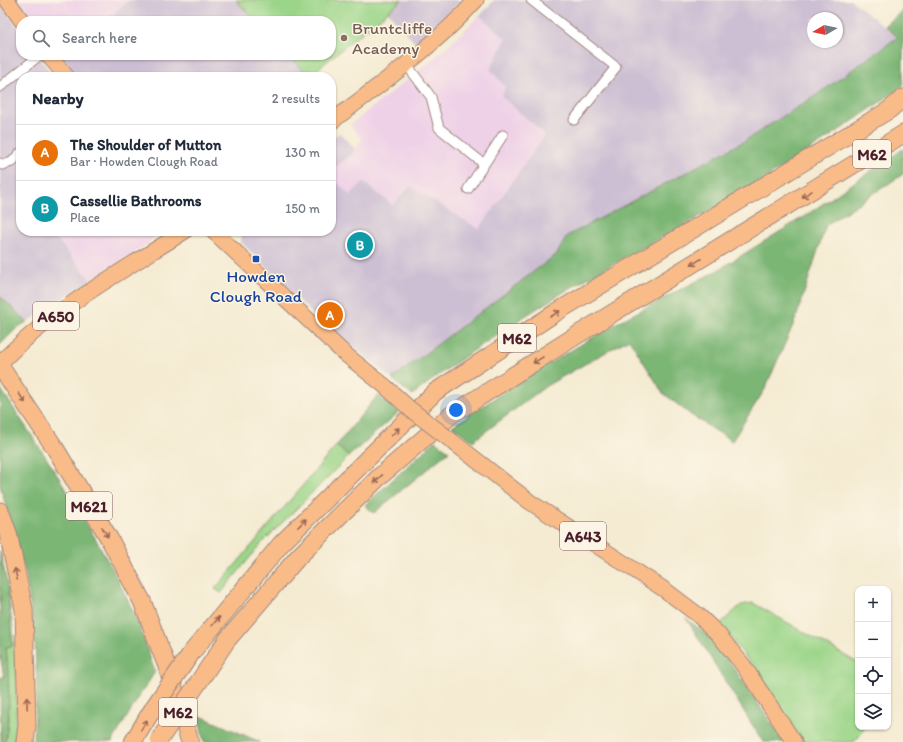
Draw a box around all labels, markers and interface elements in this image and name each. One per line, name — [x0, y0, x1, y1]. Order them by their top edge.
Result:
north arrow — [807, 12, 843, 48]
search box — [16, 16, 336, 60]
place label: Bruntcliffe Academy — [352, 18, 432, 58]
icon: search — [30, 27, 52, 49]
text: Search here — [62, 29, 137, 47]
marker: Bruntcliffe Academy — [339, 33, 349, 43]
text: Nearby — [32, 88, 84, 108]
text: 2 results — [272, 91, 320, 106]
text: The Shoulder of Mutton — [70, 136, 221, 154]
road number: M62 — [853, 140, 891, 168]
text: A — [41, 145, 49, 160]
text: 130 m — [285, 145, 320, 160]
text: Bar · Howden Clough Road — [70, 154, 218, 169]
one-way arrow — [802, 190, 813, 198]
text: Cassellie Bathrooms — [70, 192, 202, 210]
text: B — [41, 201, 49, 216]
text: 150 m — [285, 201, 320, 216]
text: Place — [70, 210, 100, 225]
pin: B — [347, 230, 373, 260]
marker: Howden Clough Road — [251, 254, 261, 264]
one-way arrow — [691, 258, 702, 266]
place label: Howden Clough Road — [210, 266, 303, 306]
pin: A — [317, 300, 343, 330]
road number: A650 — [33, 302, 79, 330]
one-way arrow — [549, 309, 561, 317]
road number: M62 — [498, 324, 536, 352]
one-way arrow — [533, 356, 544, 364]
one-way arrow — [18, 392, 26, 403]
your location — [446, 400, 466, 420]
one-way arrow — [390, 427, 399, 437]
one-way arrow — [372, 474, 383, 483]
road number: M621 — [66, 492, 112, 520]
one-way arrow — [297, 518, 307, 528]
road number: A643 — [560, 522, 606, 550]
one-way arrow — [102, 526, 110, 538]
one-way arrow — [12, 568, 20, 581]
map controls — [855, 586, 891, 730]
button: + — [855, 586, 891, 622]
one-way arrow — [212, 616, 221, 626]
button: − — [855, 622, 891, 658]
button: locate — [855, 658, 891, 694]
button: layers — [855, 694, 891, 730]
one-way arrow — [23, 697, 31, 710]
road number: M62 — [159, 698, 197, 726]
one-way arrow — [140, 719, 148, 730]

